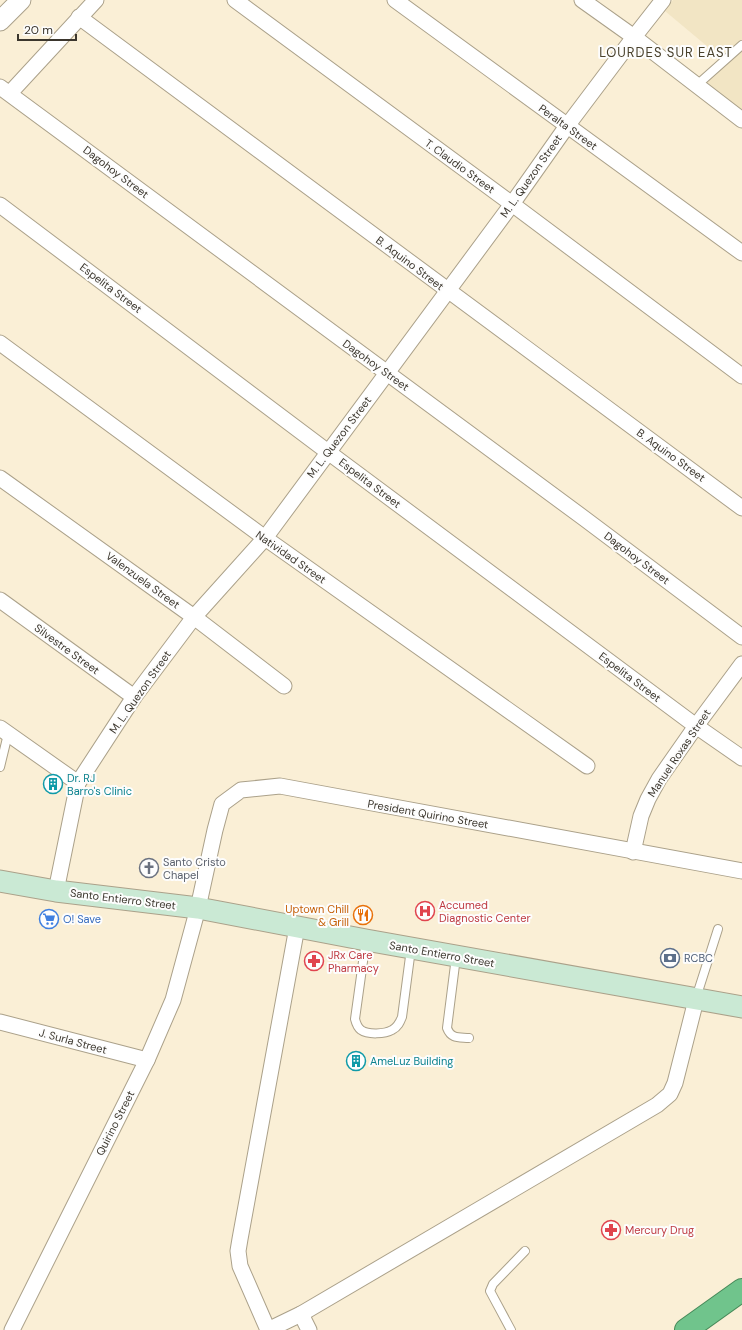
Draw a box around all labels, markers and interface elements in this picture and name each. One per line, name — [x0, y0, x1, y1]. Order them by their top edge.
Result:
scale bar — [18, 16, 76, 42]
text: 20 m — [24, 22, 53, 38]
district label: LOURDES SUR EAST — [599, 44, 733, 61]
street label: Peralta Street — [536, 101, 600, 153]
street label: M. L. Quezon Street — [497, 132, 565, 220]
street label: T. Claudio Street — [422, 136, 498, 196]
street label: Dagohoy Street — [80, 143, 152, 201]
street label: B. Aquino Street — [373, 233, 447, 293]
street label: Espelita Street — [77, 260, 145, 316]
street label: Dagohoy Street — [340, 336, 412, 394]
street label: M. L. Quezon Street — [304, 394, 374, 480]
street label: B. Aquino Street — [634, 425, 708, 485]
street label: Espelita Street — [336, 455, 404, 511]
street label: Natividad Street — [253, 528, 329, 586]
street label: Dagohoy Street — [601, 529, 673, 587]
street label: Valenzuela Street — [103, 549, 183, 611]
street label: Silvestre Street — [32, 621, 102, 677]
street label: M. L. Quezon Street — [106, 648, 174, 736]
street label: Espelita Street — [596, 649, 664, 705]
street label: Manuel Roxas Street — [644, 706, 714, 800]
place label: Dr. RJ Barro's Clinic — [67, 771, 132, 798]
building icon: Dr. RJ Barro's Clinic — [42, 773, 64, 795]
street label: President Quirino Street — [366, 796, 490, 832]
place label: Santo Cristo Chapel — [163, 855, 226, 882]
church icon: Santo Cristo Chapel — [138, 857, 160, 879]
street label: Santo Entierro Street — [69, 886, 177, 912]
place label: Accumed Diagnostic Center — [439, 898, 531, 925]
hospital icon: Accumed Diagnostic Center — [414, 900, 436, 922]
place label: Uptown Chill & Grill — [285, 902, 349, 929]
restaurant icon: Uptown Chill & Grill — [352, 904, 374, 926]
supermarket icon: O! Save — [38, 908, 60, 930]
place label: O! Save — [63, 912, 101, 926]
street label: Santo Entierro Street — [388, 938, 496, 970]
bank icon: RCBC — [659, 947, 681, 969]
place label: JRx Care Pharmacy — [328, 948, 379, 975]
pharmacy icon: JRx Care Pharmacy — [303, 950, 325, 972]
place label: RCBC — [684, 951, 713, 965]
street label: J. Surla Street — [38, 1025, 108, 1057]
building icon: AmeLuz Building — [345, 1050, 367, 1072]
place label: AmeLuz Building — [370, 1054, 453, 1068]
street label: Quirino Street — [93, 1088, 137, 1158]
pharmacy icon: Mercury Drug — [600, 1219, 622, 1241]
place label: Mercury Drug — [625, 1223, 694, 1237]

